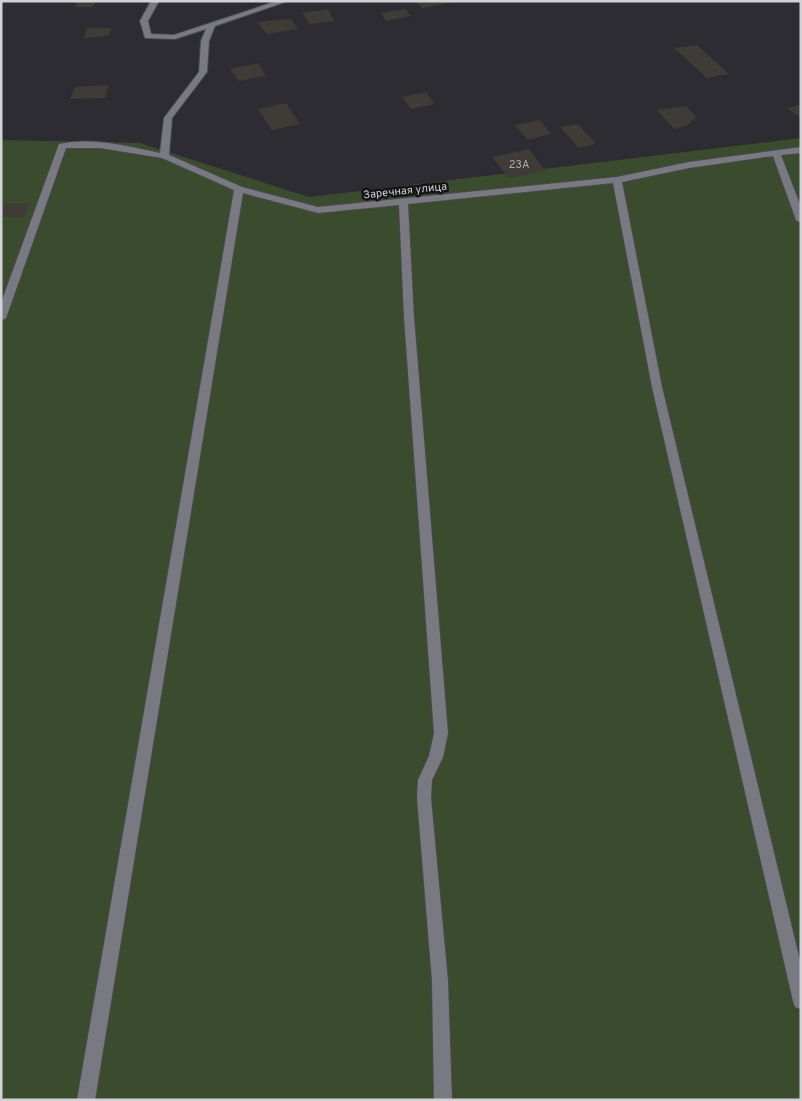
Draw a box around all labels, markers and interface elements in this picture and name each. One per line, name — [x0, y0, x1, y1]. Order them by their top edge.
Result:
house number: 23А — [509, 158, 529, 172]
street label: Заречная улица — [362, 180, 448, 202]

